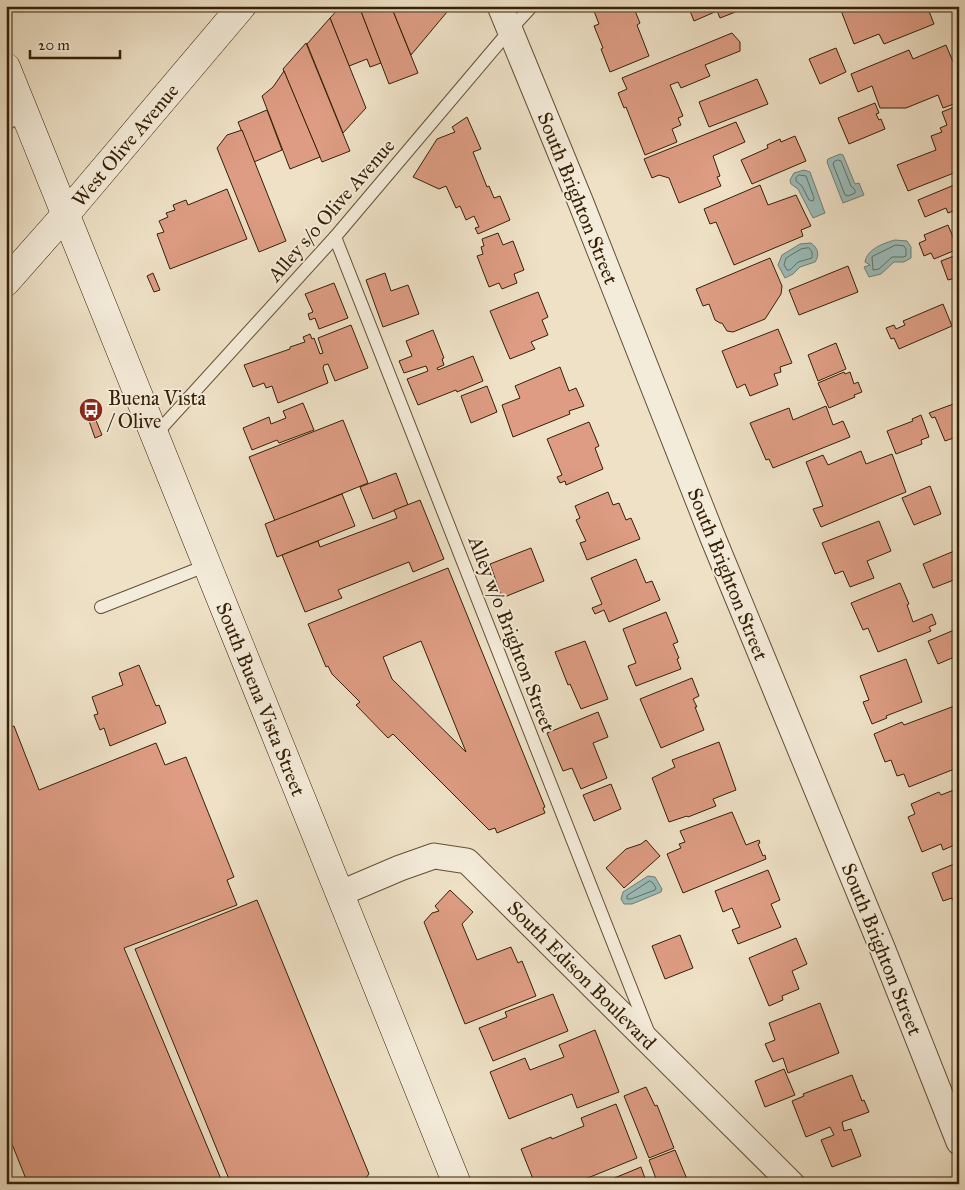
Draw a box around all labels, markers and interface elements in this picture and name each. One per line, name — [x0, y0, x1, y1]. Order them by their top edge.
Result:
scale bar — [30, 28, 120, 60]
text: 20 m — [38, 36, 70, 54]
street label: West Olive Avenue — [67, 79, 183, 211]
street label: South Brighton Street — [532, 108, 623, 288]
street label: Alley s/o Olive Avenue — [262, 134, 400, 287]
place label: Buena Vista / Olive — [106, 386, 207, 433]
bus stop icon: Buena Vista / Olive — [78, 397, 104, 423]
street label: South Brighton Street — [682, 484, 773, 664]
street label: Alley w/o Brighton Street — [462, 532, 560, 736]
street label: South Buena Vista Street — [211, 599, 311, 799]
street label: South Brighton Street — [836, 859, 927, 1039]
street label: South Edison Boulevard — [503, 896, 661, 1054]

